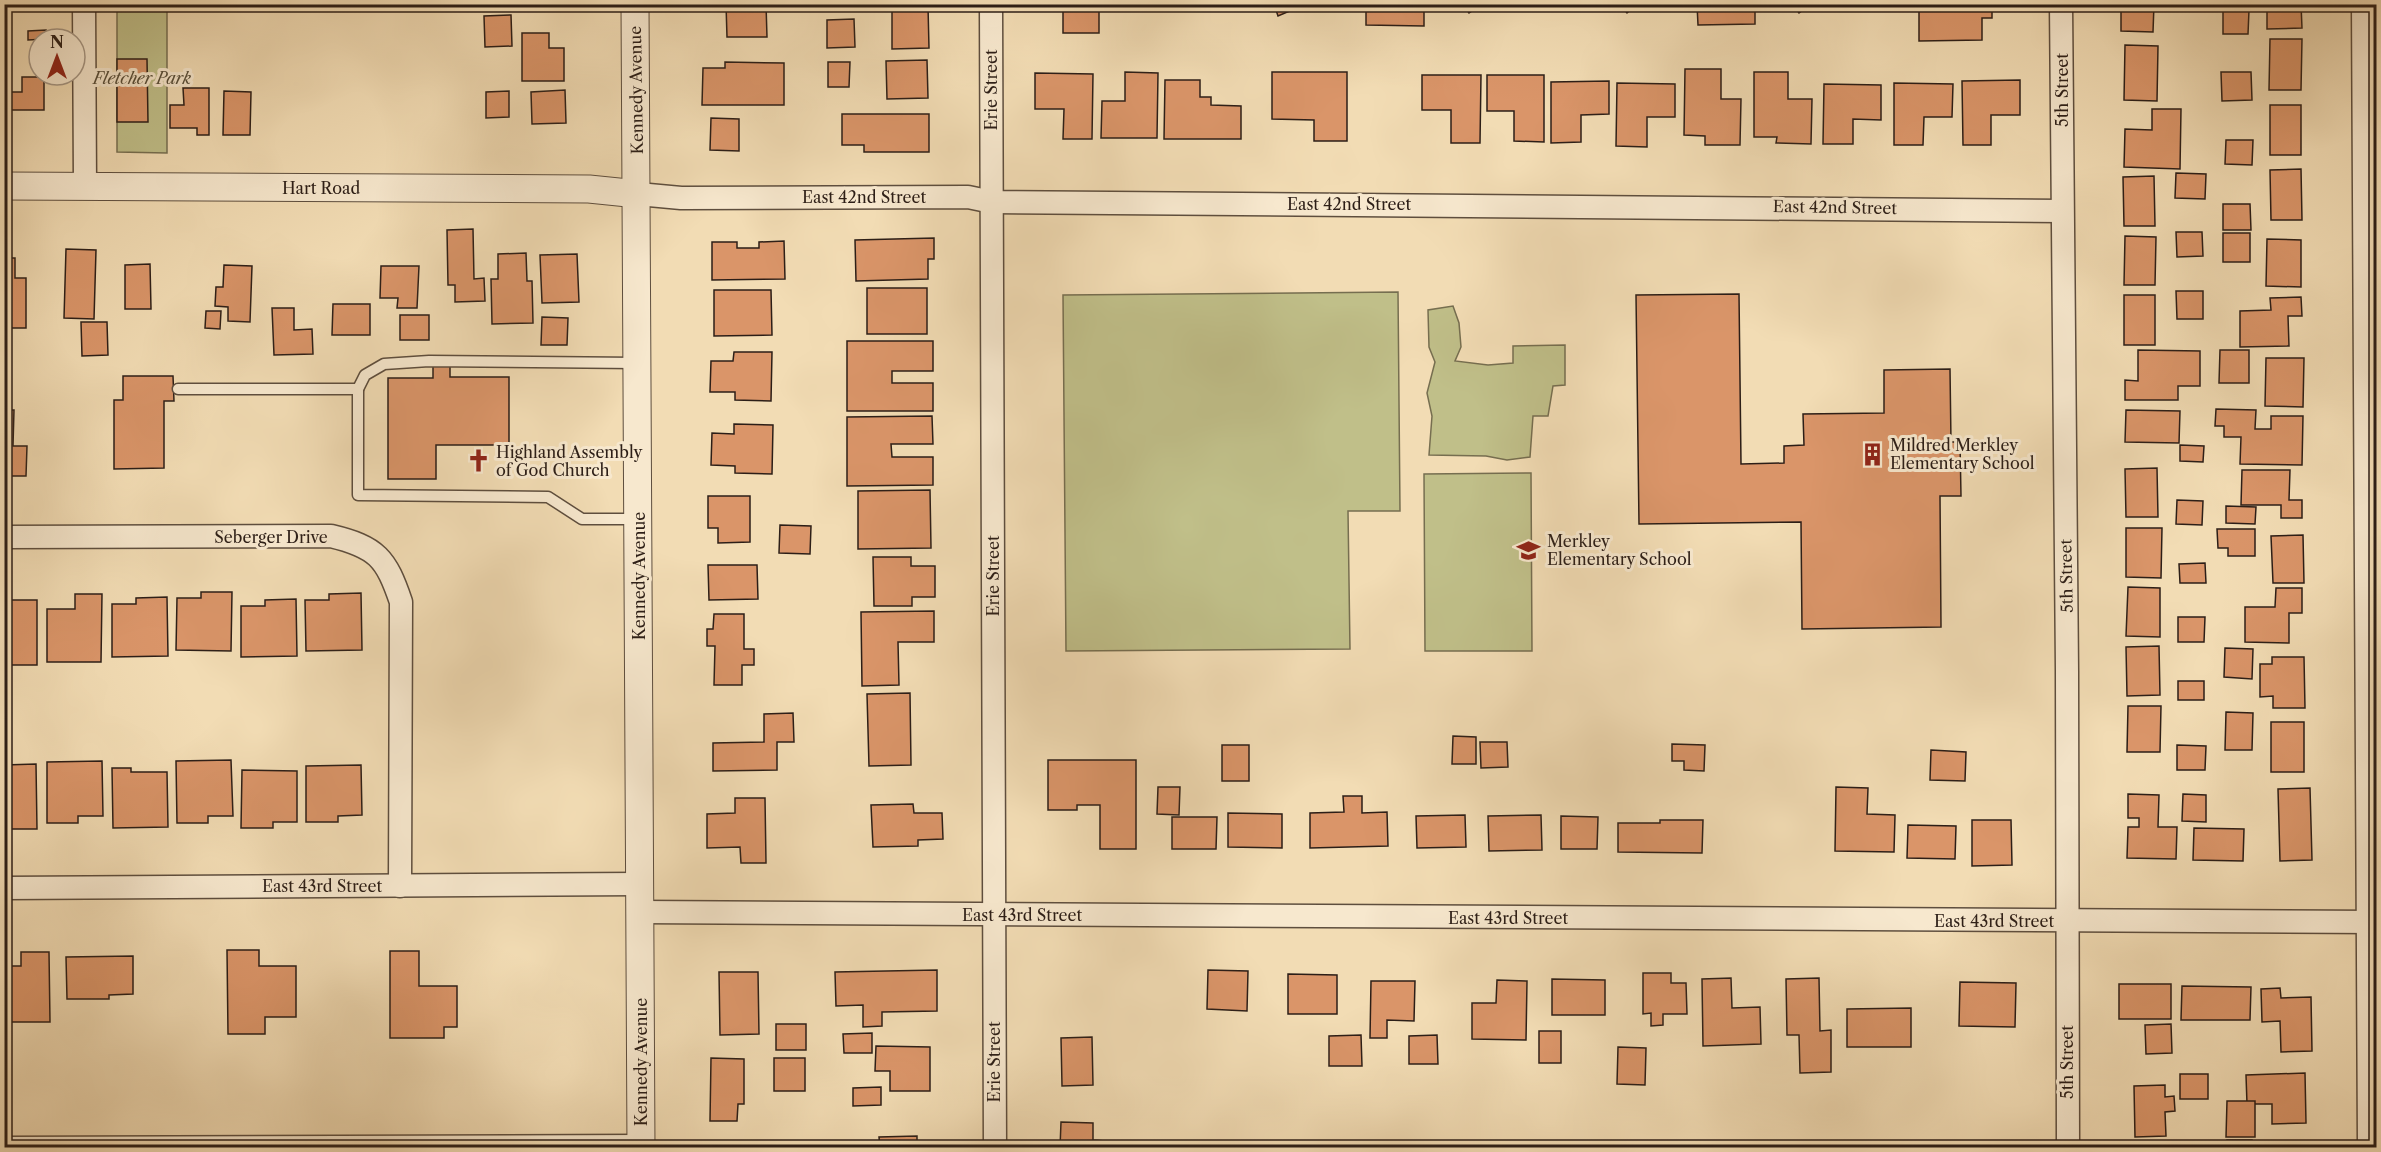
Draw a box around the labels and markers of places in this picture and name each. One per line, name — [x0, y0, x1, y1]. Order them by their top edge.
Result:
place label: Mildred Merkley Elementary School — [1890, 435, 2035, 473]
building icon: Mildred Merkley Elementary School — [1859, 441, 1885, 467]
place label: Highland Assembly of God Church — [496, 442, 644, 480]
church icon: Highland Assembly of God Church — [465, 448, 491, 474]
place label: Merkley Elementary School — [1547, 531, 1692, 569]
school or university icon: Merkley Elementary School — [1516, 537, 1542, 563]

